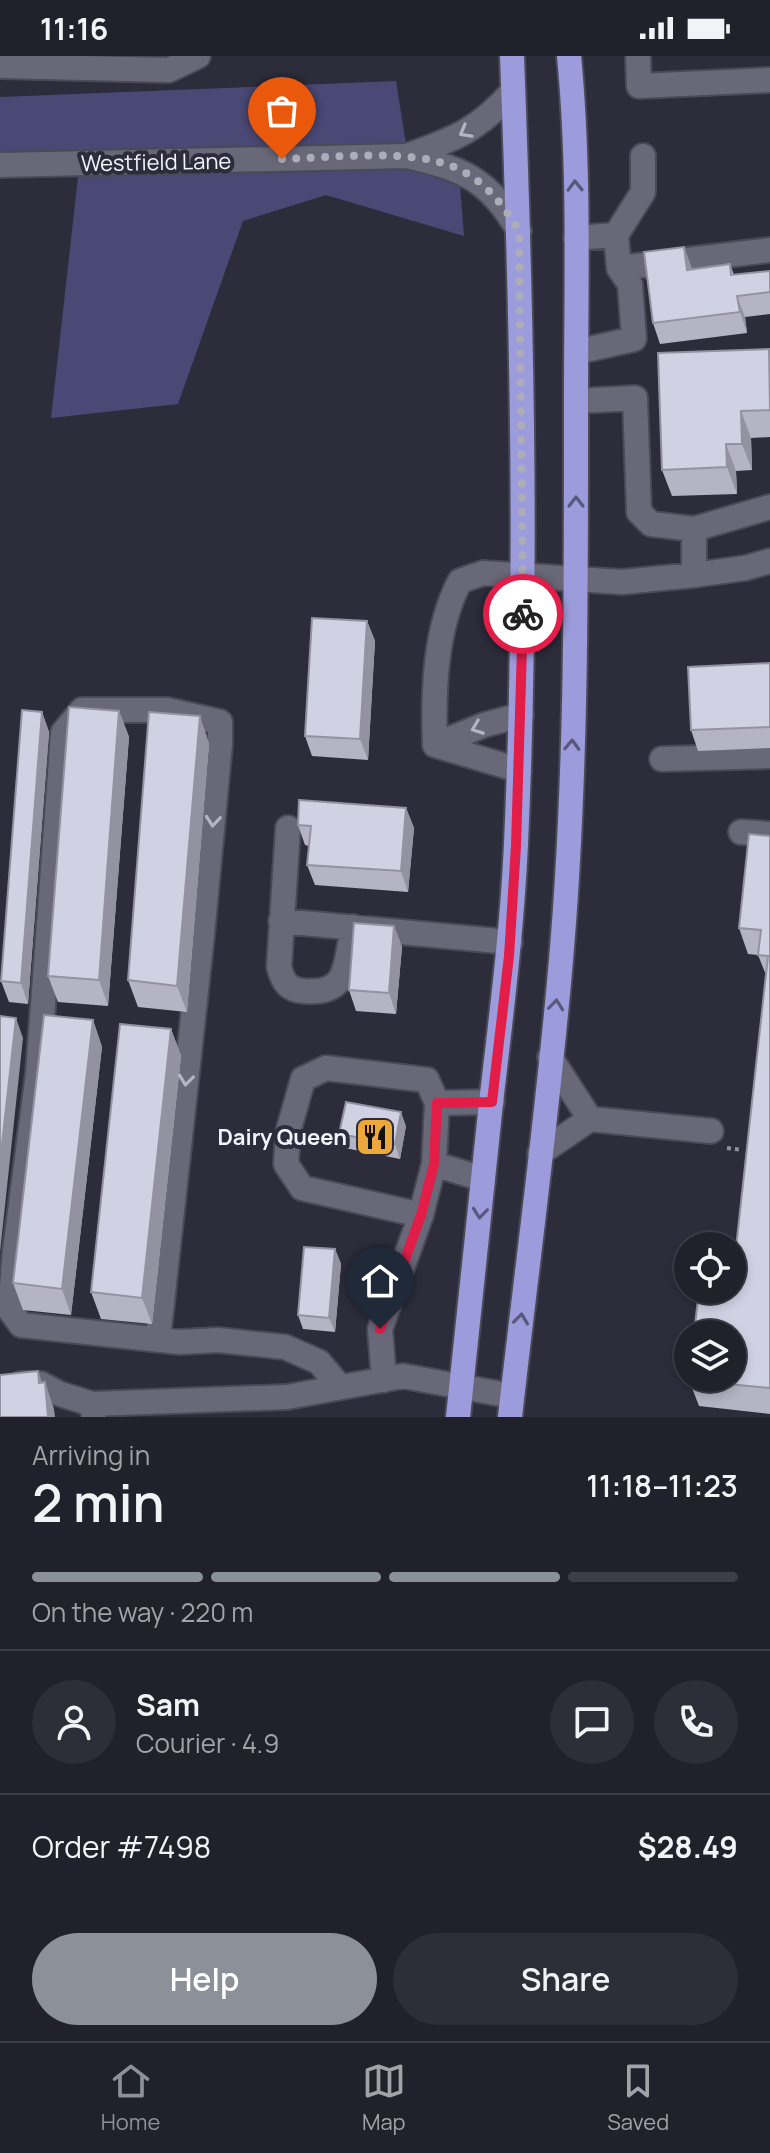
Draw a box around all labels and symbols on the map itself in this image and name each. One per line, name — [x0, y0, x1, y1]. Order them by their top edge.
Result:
pin — [248, 77, 316, 159]
one-way arrow — [460, 122, 474, 138]
street label: Westfield Lane — [81, 146, 232, 178]
one-way arrow — [566, 179, 583, 192]
one-way arrow — [568, 495, 585, 508]
courier — [483, 574, 563, 654]
one-way arrow — [471, 718, 485, 735]
one-way arrow — [563, 738, 580, 751]
one-way arrow — [205, 815, 222, 828]
one-way arrow — [548, 998, 565, 1011]
one-way arrow — [177, 1074, 194, 1087]
restaurant icon: Dairy Queen — [354, 1116, 396, 1158]
place label: Dairy Queen — [217, 1122, 347, 1152]
one-way arrow — [471, 1207, 488, 1220]
pin — [346, 1247, 414, 1329]
one-way arrow — [512, 1312, 529, 1325]

